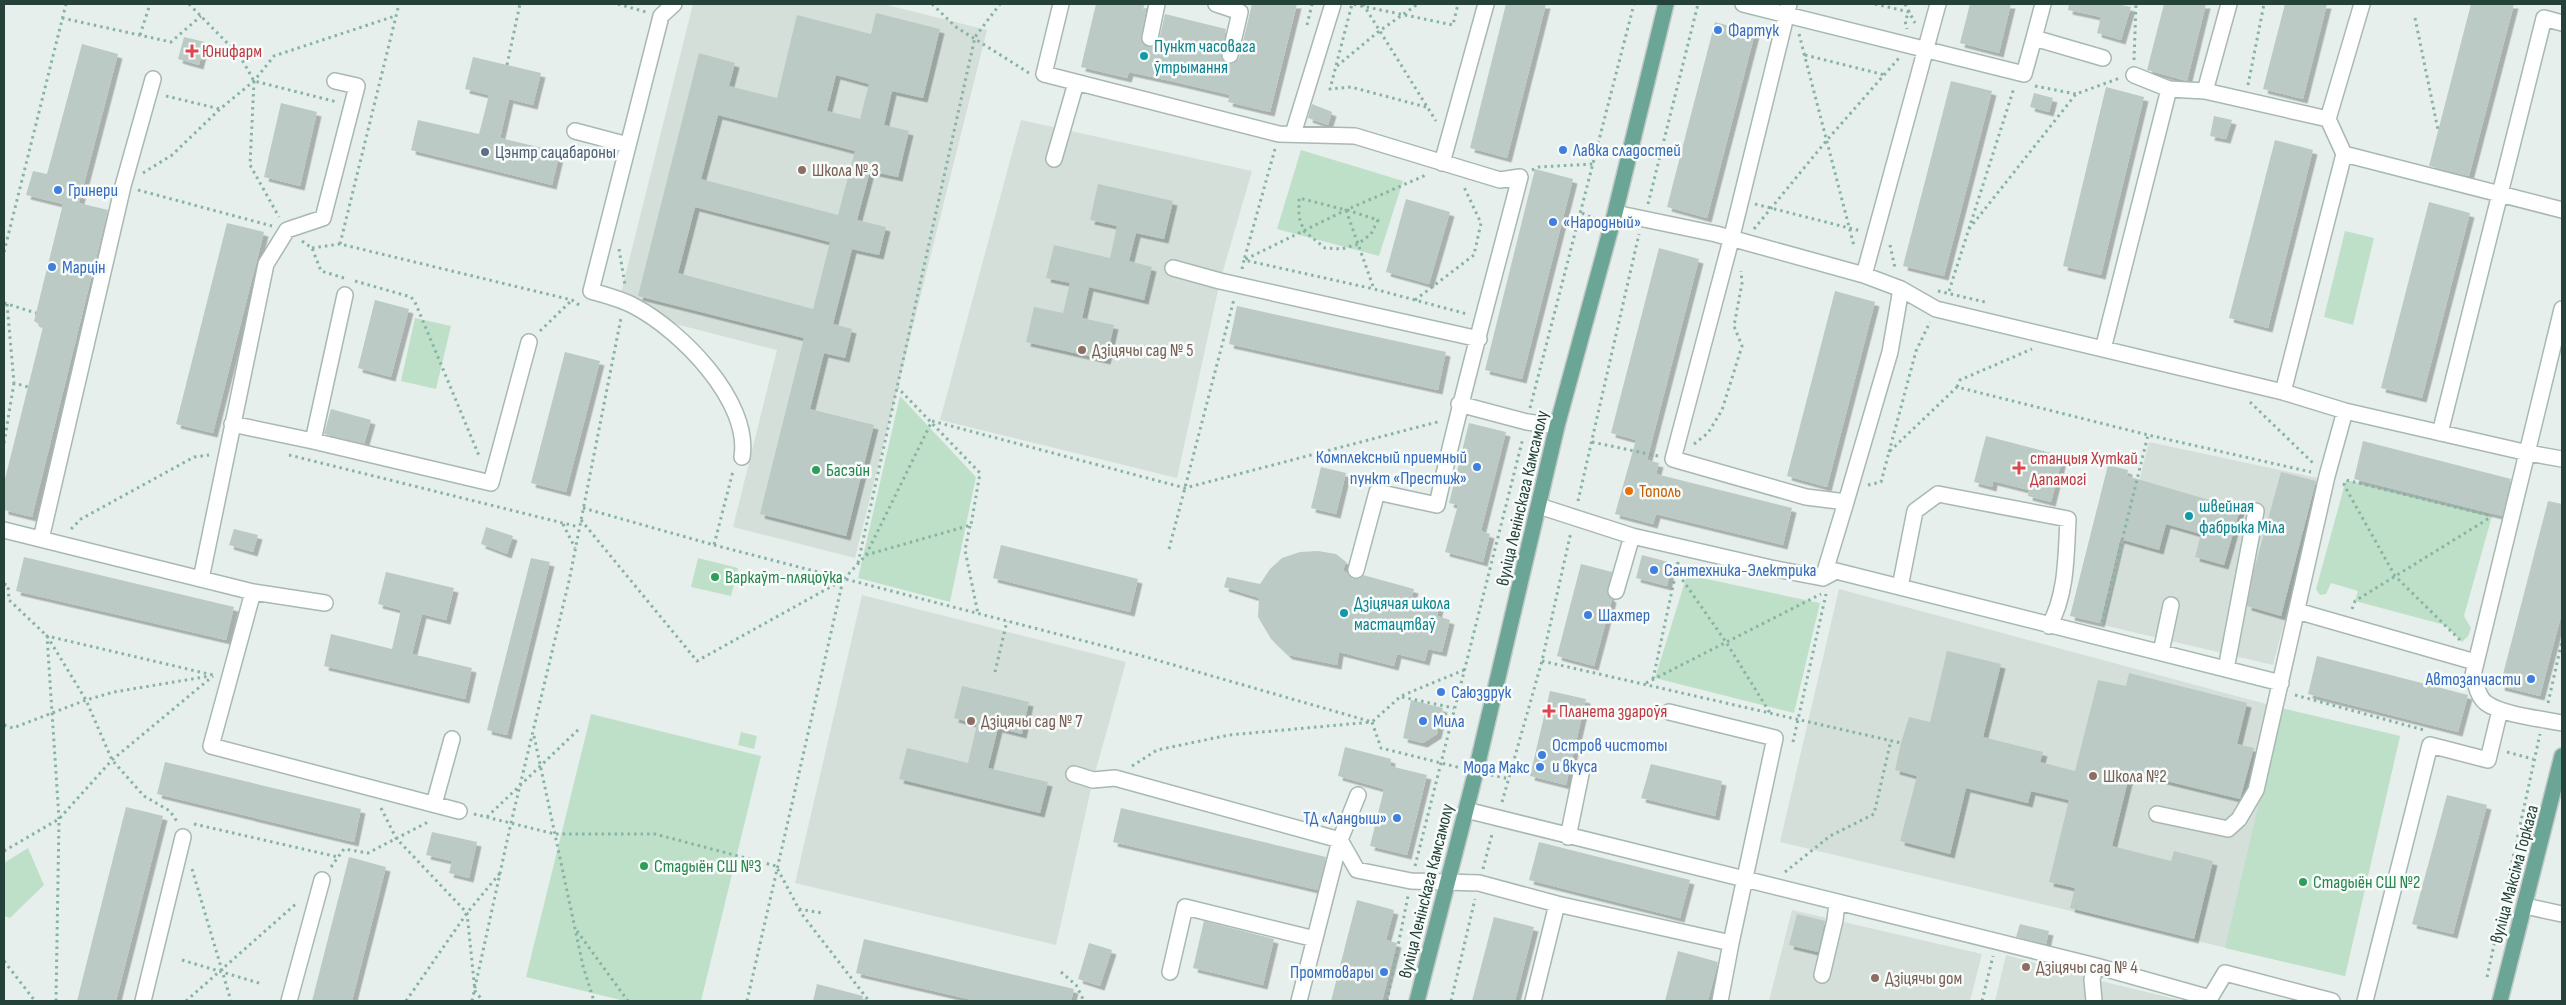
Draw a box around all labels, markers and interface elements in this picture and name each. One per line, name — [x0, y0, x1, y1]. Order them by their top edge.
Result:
place label: Фартук — [1728, 20, 1779, 41]
marker: Фартук — [1712, 24, 1724, 36]
place label: Пункт часовага ўтрымання — [1154, 36, 1256, 78]
place label: Юнифарм — [202, 41, 262, 62]
marker: Юнифарм — [186, 45, 198, 57]
marker: Пункт часовага ўтрымання — [1138, 50, 1150, 62]
place label: Лавка сладостей — [1572, 140, 1681, 161]
place label: Цэнтр сацабароны — [495, 142, 616, 163]
marker: Лавка сладостей — [1557, 144, 1569, 156]
marker: Цэнтр сацабароны — [479, 146, 491, 158]
place label: Школа № 3 — [812, 160, 879, 181]
marker: Школа № 3 — [796, 164, 808, 176]
place label: Гринери — [68, 180, 118, 201]
marker: Гринери — [52, 184, 64, 196]
place label: «Народный» — [1563, 212, 1641, 233]
marker: «Народный» — [1547, 216, 1559, 228]
place label: Марцін — [62, 257, 106, 278]
marker: Марцін — [46, 261, 58, 273]
place label: Дзіцячы сад № 5 — [1092, 340, 1193, 361]
marker: Дзіцячы сад № 5 — [1076, 344, 1088, 356]
street label: вуліца Ленінскага Камсамолу — [1492, 408, 1553, 588]
place label: Комплексный приемный пункт «Престиж» — [1316, 447, 1467, 489]
place label: станцыя Хуткай Дапамогі — [2030, 448, 2138, 490]
place label: Басэйн — [826, 460, 870, 481]
marker: Комплексный приемный пункт «Престиж» — [1471, 461, 1483, 473]
marker: станцыя Хуткай Дапамогі — [2012, 461, 2026, 475]
marker: Басэйн — [810, 464, 822, 476]
place label: Тополь — [1639, 481, 1681, 502]
marker: Тополь — [1623, 485, 1635, 497]
place label: швейная фабрыка Міла — [2199, 496, 2285, 538]
marker: швейная фабрыка Міла — [2183, 510, 2195, 522]
place label: Сантехника-Электрика — [1664, 560, 1817, 581]
marker: Сантехника-Электрика — [1648, 564, 1660, 576]
place label: Варкаўт-пляцоўка — [725, 567, 843, 588]
marker: Варкаўт-пляцоўка — [709, 571, 721, 583]
place label: Дзіцячая школа мастацтваў — [1354, 593, 1450, 635]
place label: Шахтер — [1598, 605, 1650, 626]
marker: Дзіцячая школа мастацтваў — [1338, 607, 1350, 619]
marker: Шахтер — [1582, 609, 1594, 621]
place label: Автозапчасти — [2425, 669, 2521, 690]
marker: Автозапчасти — [2525, 673, 2537, 685]
place label: Саюздрук — [1451, 682, 1512, 703]
marker: Саюздрук — [1435, 686, 1447, 698]
place label: Планета здароўя — [1559, 701, 1667, 722]
marker: Планета здароўя — [1543, 705, 1555, 717]
place label: Дзіцячы сад № 7 — [981, 711, 1083, 732]
place label: Мила — [1433, 711, 1465, 732]
marker: Дзіцячы сад № 7 — [965, 715, 977, 727]
marker: Мила — [1417, 715, 1429, 727]
place label: Остров чистоты и вкуса — [1552, 735, 1667, 777]
marker: Остров чистоты и вкуса — [1536, 749, 1548, 761]
place label: Мода Макс — [1463, 757, 1530, 778]
marker: Мода Макс — [1534, 761, 1546, 773]
place label: Школа №2 — [2103, 766, 2167, 787]
marker: Школа №2 — [2087, 770, 2099, 782]
street label: вуліца Ленінскага Камсамолу — [1395, 802, 1458, 981]
street label: вуліца Максіма Горкага — [2486, 803, 2543, 946]
place label: ТД «Ландыш» — [1303, 808, 1387, 829]
marker: ТД «Ландыш» — [1391, 812, 1403, 824]
place label: Стадыён СШ №3 — [654, 856, 761, 877]
marker: Стадыён СШ №3 — [638, 860, 650, 872]
place label: Стадыён СШ №2 — [2313, 872, 2420, 893]
marker: Стадыён СШ №2 — [2297, 876, 2309, 888]
place label: Дзіцячы сад № 4 — [2036, 957, 2138, 978]
marker: Дзіцячы сад № 4 — [2020, 961, 2032, 973]
place label: Промтовары — [1290, 962, 1374, 983]
marker: Промтовары — [1378, 966, 1390, 978]
place label: Дзіцячы дом — [1885, 968, 1962, 989]
marker: Дзіцячы дом — [1869, 972, 1881, 984]

